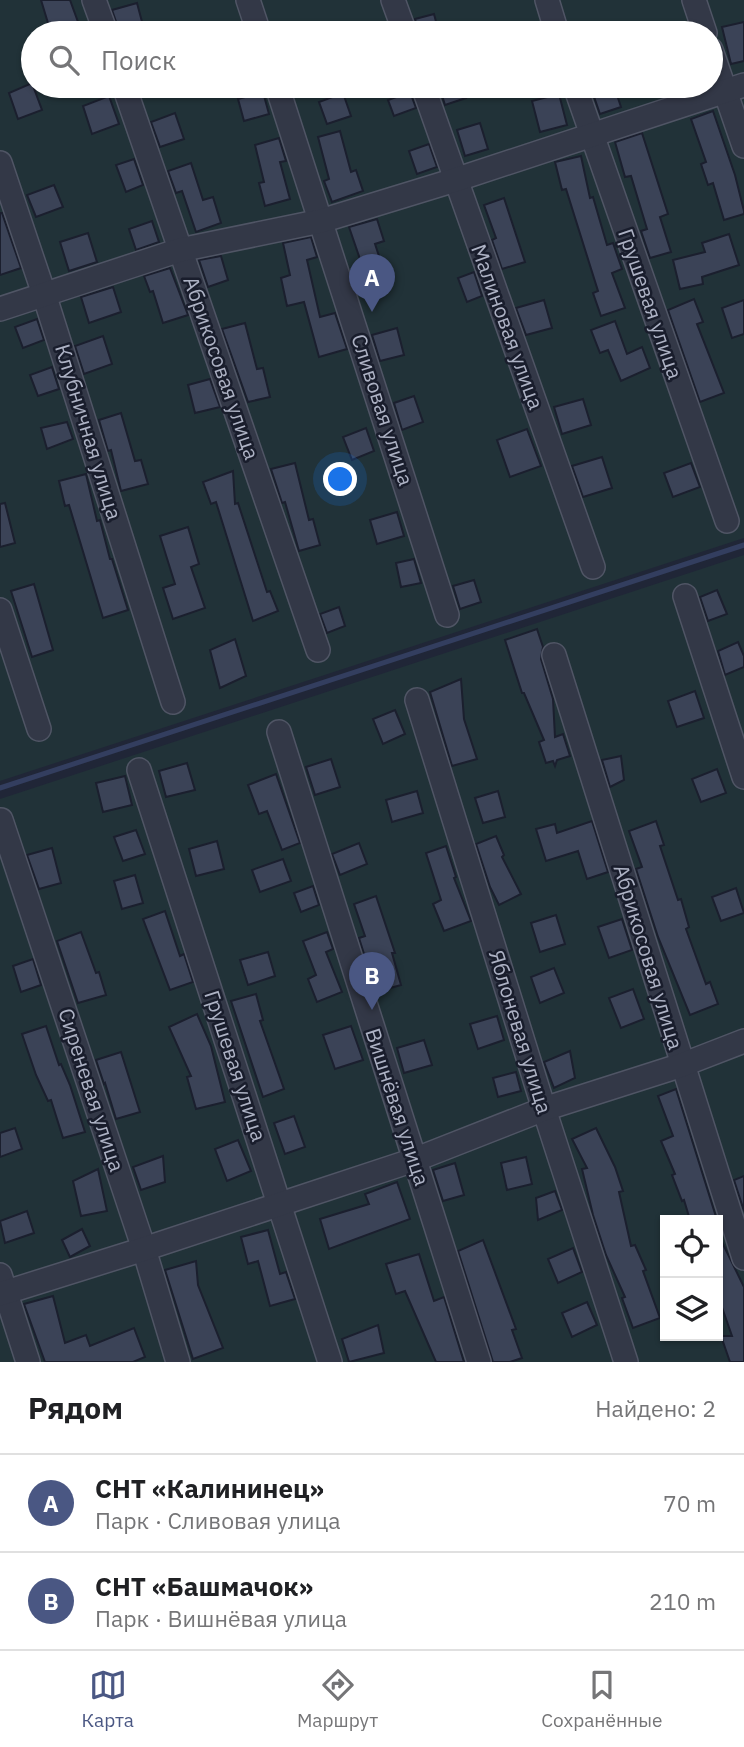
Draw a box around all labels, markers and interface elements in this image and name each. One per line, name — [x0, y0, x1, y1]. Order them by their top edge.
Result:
search box — [21, 21, 723, 98]
icon: search — [45, 41, 83, 79]
text: Поиск — [101, 43, 176, 77]
street label: Грушевая улица — [612, 225, 690, 383]
street label: Малиновая улица — [465, 240, 551, 413]
pin: A — [349, 254, 395, 312]
street label: Абрикосовая улица — [177, 272, 266, 463]
street label: Сливовая улица — [345, 330, 421, 489]
street label: Клубничная улица — [49, 341, 129, 523]
your location — [323, 462, 357, 496]
street label: Абрикосовая улица — [607, 861, 690, 1053]
street label: Яблоневая улица — [483, 946, 559, 1117]
pin: B — [349, 952, 395, 1010]
street label: Грушевая улица — [198, 987, 274, 1145]
street label: Сиреневая улица — [52, 1004, 132, 1175]
street label: Вишнёвая улица — [359, 1024, 437, 1189]
map controls — [660, 1215, 723, 1341]
button: locate — [660, 1215, 723, 1278]
button: layers — [660, 1278, 723, 1341]
text: Рядом — [28, 1388, 123, 1427]
text: Найдено: 2 — [595, 1393, 716, 1423]
text: СНТ «Калининец» — [95, 1471, 324, 1505]
text: A — [43, 1488, 59, 1518]
text: 70 m — [663, 1488, 716, 1518]
text: Парк · Сливовая улица — [95, 1505, 341, 1535]
text: СНТ «Башмачок» — [95, 1569, 313, 1603]
text: B — [43, 1586, 59, 1616]
text: 210 m — [649, 1586, 716, 1616]
text: Парк · Вишнёвая улица — [95, 1603, 347, 1633]
tab: Карта — [82, 1666, 134, 1732]
tab: Маршрут — [297, 1666, 378, 1732]
tab: Сохранённые — [541, 1666, 662, 1732]

